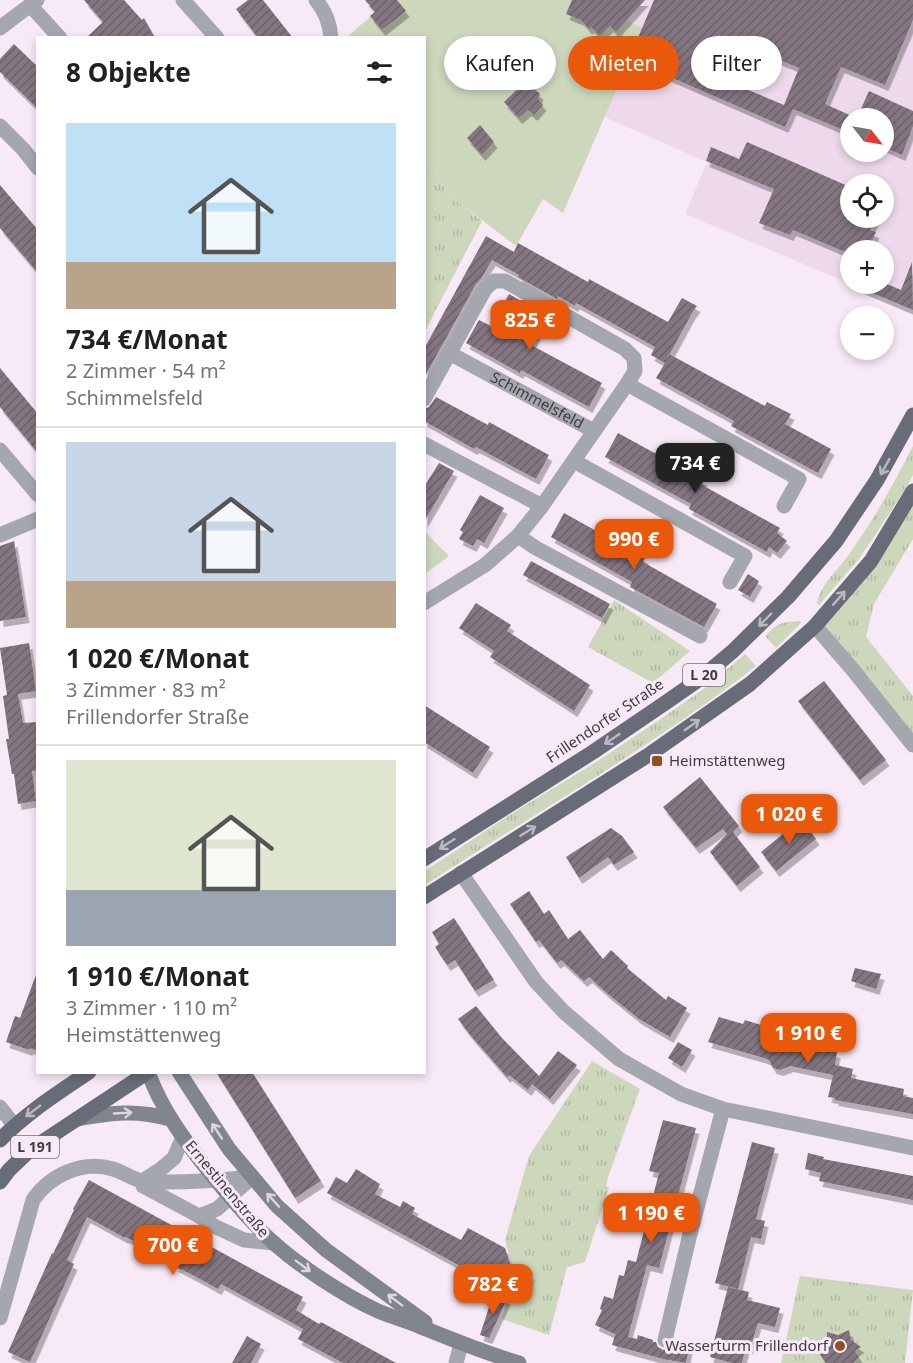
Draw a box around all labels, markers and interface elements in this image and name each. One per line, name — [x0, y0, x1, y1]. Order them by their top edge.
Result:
chip: Kaufen — [444, 36, 556, 90]
chip: Mieten — [568, 36, 679, 90]
chip: Filter — [691, 36, 782, 90]
text: 8 Objekte — [66, 54, 191, 90]
icon: filters — [363, 56, 396, 89]
north arrow — [840, 108, 894, 162]
map controls — [840, 108, 894, 360]
icon: home — [177, 162, 285, 270]
button: locate — [840, 174, 894, 228]
button: + — [840, 240, 894, 294]
pin: 825 € — [488, 300, 572, 351]
text: 825 € — [505, 306, 555, 333]
button: − — [840, 306, 894, 360]
text: 734 €/Monat — [66, 321, 228, 357]
text: 2 Zimmer · 54 m² — [66, 357, 226, 384]
street label: Schimmelsfeld — [487, 366, 588, 433]
text: Schimmelsfeld — [66, 384, 203, 411]
pin: 734 € — [653, 443, 737, 494]
text: 734 € — [670, 449, 720, 476]
one-way arrow — [878, 458, 890, 475]
icon: home — [177, 481, 285, 589]
pin: 990 € — [592, 519, 676, 570]
text: 990 € — [609, 525, 659, 552]
one-way arrow — [832, 591, 846, 606]
one-way arrow — [758, 613, 773, 628]
text: 1 020 €/Monat — [66, 640, 249, 676]
road number: L 20 — [683, 664, 725, 686]
street label: Frillendorfer Straße — [542, 673, 667, 767]
text: 3 Zimmer · 83 m² — [66, 676, 226, 703]
text: Frillendorfer Straße — [66, 703, 249, 730]
one-way arrow — [684, 719, 700, 731]
one-way arrow — [604, 733, 620, 745]
place label: Heimstättenweg — [669, 750, 786, 770]
marker: Heimstättenweg — [650, 754, 664, 768]
pin: 1 020 € — [734, 794, 844, 845]
icon: home — [177, 799, 285, 907]
text: 1 020 € — [755, 800, 823, 827]
one-way arrow — [519, 824, 536, 836]
one-way arrow — [439, 838, 456, 851]
text: 1 910 €/Monat — [66, 958, 249, 994]
text: 3 Zimmer · 110 m² — [66, 994, 237, 1021]
pin: 1 910 € — [753, 1013, 863, 1064]
text: 1 910 € — [774, 1019, 842, 1046]
text: Heimstättenweg — [66, 1021, 221, 1048]
one-way arrow — [25, 1104, 41, 1117]
one-way arrow — [113, 1107, 133, 1118]
one-way arrow — [211, 1123, 223, 1140]
road number: L 191 — [11, 1136, 59, 1158]
street label: Ernestinenstraße — [181, 1136, 274, 1241]
one-way arrow — [266, 1193, 280, 1208]
pin: 1 190 € — [596, 1193, 706, 1244]
text: 1 190 € — [617, 1199, 685, 1226]
pin: 700 € — [131, 1225, 215, 1276]
text: 700 € — [148, 1231, 198, 1258]
one-way arrow — [295, 1260, 311, 1272]
pin: 782 € — [451, 1264, 535, 1315]
text: 782 € — [468, 1270, 518, 1297]
one-way arrow — [387, 1294, 403, 1306]
place label: Wasserturm Frillendorf — [665, 1335, 829, 1355]
marker: Wasserturm Frillendorf — [833, 1339, 847, 1353]

